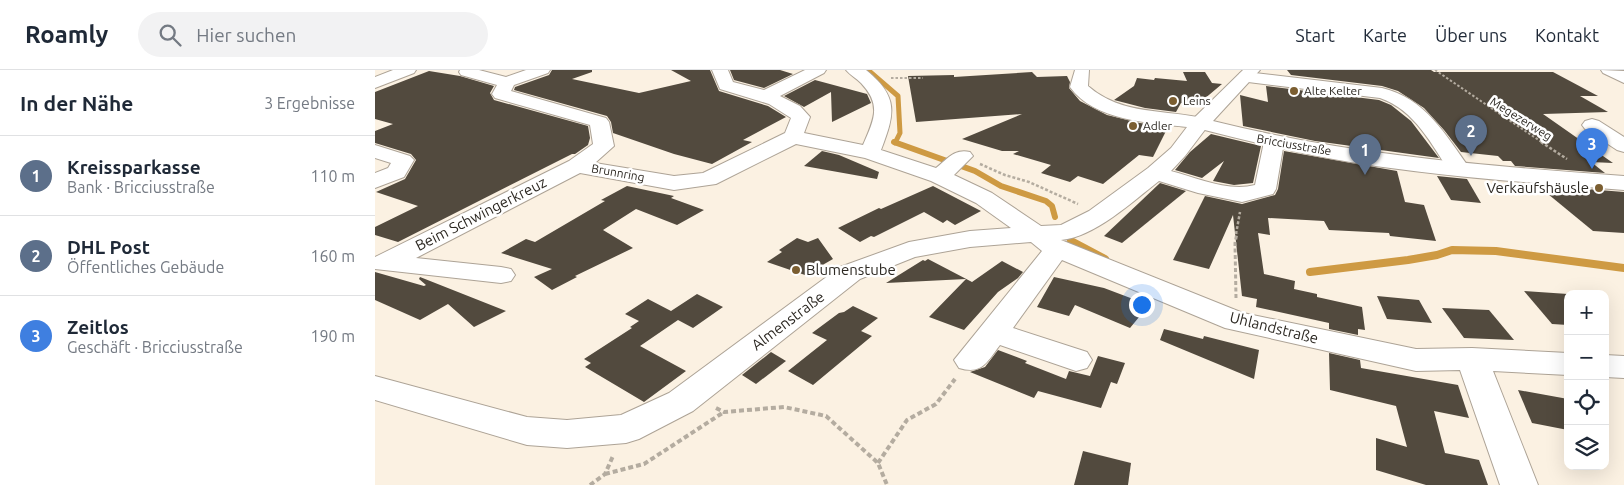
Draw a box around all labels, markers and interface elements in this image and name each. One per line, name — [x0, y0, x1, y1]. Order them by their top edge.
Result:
search box — [138, 12, 488, 57]
text: Roamly — [25, 21, 108, 48]
icon: search — [156, 21, 184, 49]
text: Hier suchen — [196, 24, 296, 46]
text: Start — [1295, 25, 1335, 45]
text: Karte — [1363, 25, 1407, 45]
text: Über uns — [1435, 25, 1507, 45]
text: Kontakt — [1535, 25, 1599, 45]
place label: Alte Kelter — [1304, 84, 1362, 97]
marker: Alte Kelter — [1288, 85, 1300, 97]
text: In der Nähe — [20, 91, 133, 115]
text: 3 Ergebnisse — [264, 94, 355, 112]
place label: Leins — [1183, 94, 1211, 107]
street label: Megezerweg — [1488, 94, 1554, 143]
marker: Leins — [1167, 95, 1179, 107]
pin: 2 — [1455, 115, 1487, 156]
place label: Adler — [1143, 119, 1173, 132]
marker: Adler — [1127, 120, 1139, 132]
pin: 3 — [1576, 128, 1608, 169]
street label: Bricciusstraße — [1256, 132, 1332, 157]
pin: 1 — [1349, 134, 1381, 175]
text: Kreissparkasse — [67, 156, 201, 178]
street label: Brunnring — [590, 161, 646, 184]
text: 1 — [31, 167, 41, 185]
text: 110 m — [310, 167, 355, 185]
street label: Beim Schwingerkreuz — [412, 173, 549, 254]
text: Bank · Bricciusstraße — [67, 178, 215, 196]
place label: Verkaufshäusle — [1486, 179, 1589, 196]
marker: Verkaufshäusle — [1593, 182, 1605, 194]
text: DHL Post — [67, 236, 150, 258]
text: 2 — [31, 247, 41, 265]
text: 160 m — [310, 247, 355, 265]
text: Öffentliches Gebäude — [67, 258, 224, 276]
place label: Blumenstube — [806, 261, 896, 278]
marker: Blumenstube — [790, 264, 802, 276]
street label: Almenstraße — [748, 288, 827, 353]
map controls — [1564, 290, 1609, 470]
button: + — [1564, 290, 1609, 335]
your location — [1129, 292, 1155, 318]
street label: Uhlandstraße — [1228, 308, 1320, 347]
text: Zeitlos — [67, 316, 129, 338]
text: 3 — [31, 327, 41, 345]
text: 190 m — [310, 327, 355, 345]
button: − — [1564, 335, 1609, 380]
text: Geschäft · Bricciusstraße — [67, 338, 243, 356]
button: locate — [1564, 380, 1609, 425]
button: layers — [1564, 425, 1609, 470]

